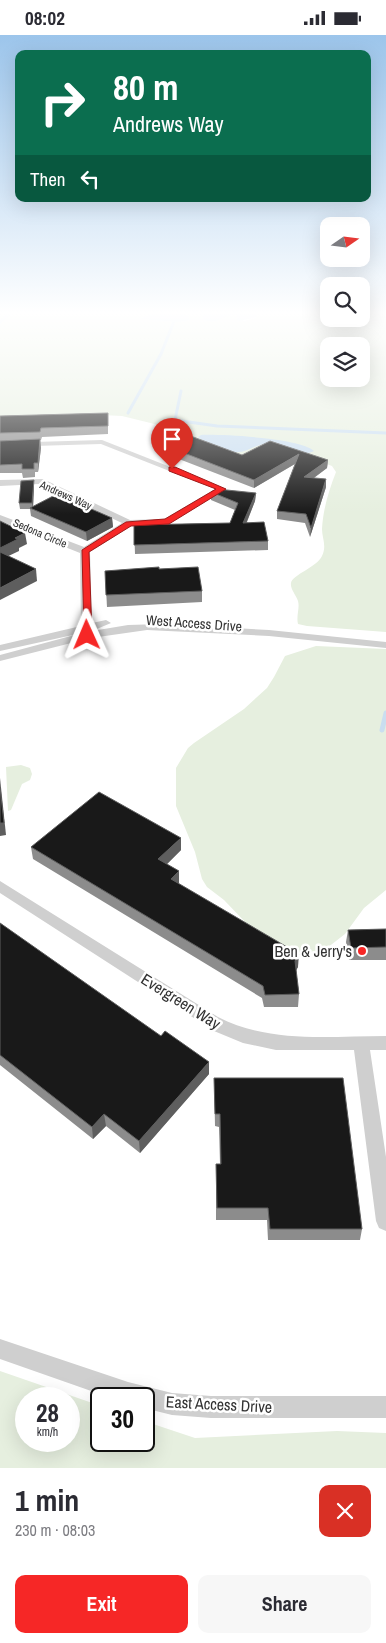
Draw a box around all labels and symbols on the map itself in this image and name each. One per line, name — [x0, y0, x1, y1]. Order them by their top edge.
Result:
north arrow — [320, 217, 370, 267]
pin — [151, 418, 193, 469]
street label: Andrews Way — [37, 477, 95, 513]
street label: Sedona Circle — [11, 515, 69, 551]
position arrow — [60, 608, 112, 660]
street label: West Access Drive — [145, 611, 243, 635]
place label: Ben & Jerry's — [274, 940, 352, 962]
marker: Ben & Jerry's — [356, 945, 368, 957]
street label: Evergreen Way — [137, 968, 225, 1034]
speed limit sign: 30 — [90, 1387, 155, 1452]
street label: East Access Drive — [165, 1390, 273, 1418]

